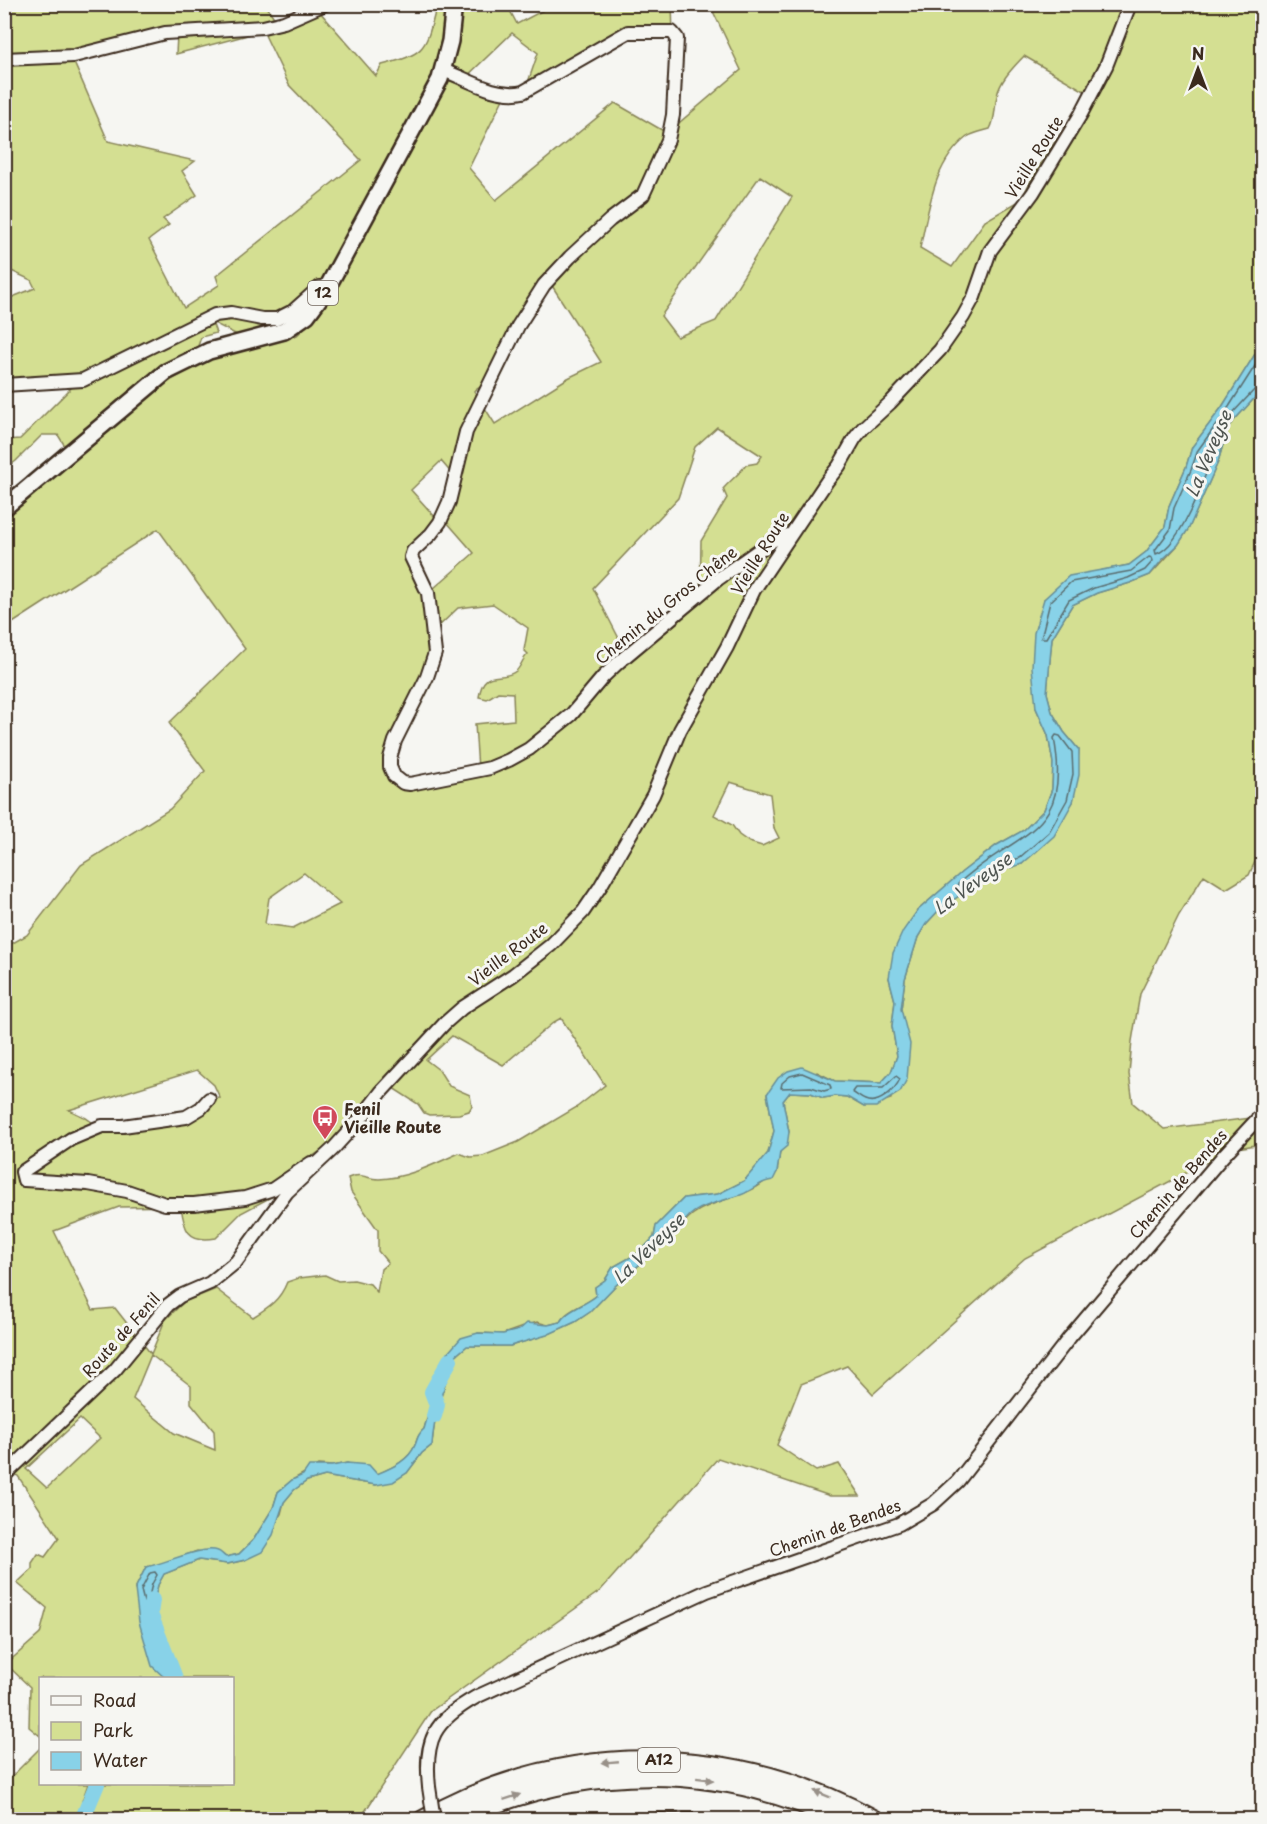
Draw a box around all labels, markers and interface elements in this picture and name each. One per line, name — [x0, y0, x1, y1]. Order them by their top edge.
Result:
north arrow — [1168, 39, 1228, 99]
text: N — [1192, 41, 1204, 65]
street label: Vieille Route — [998, 110, 1068, 203]
road number: 12 — [308, 281, 338, 305]
water label: La Veveyse — [1177, 405, 1238, 501]
street label: Vieille Route — [724, 506, 794, 599]
street label: Chemin du Gros Chêne — [589, 539, 742, 669]
water label: La Veveyse — [927, 844, 1018, 921]
street label: Vieille Route — [463, 915, 552, 991]
place label: Fenil Vieille Route — [344, 1096, 442, 1138]
bus stop icon: Fenil Vieille Route — [310, 1103, 340, 1141]
street label: Chemin de Bendes — [1123, 1123, 1232, 1244]
water label: La Veveyse — [606, 1205, 691, 1289]
street label: Route de Fenil — [76, 1287, 165, 1382]
street label: Chemin de Bendes — [765, 1492, 904, 1562]
legend — [39, 1677, 234, 1785]
text: Road — [93, 1686, 137, 1713]
text: Park — [93, 1716, 133, 1743]
text: Water — [93, 1746, 148, 1773]
road number: A12 — [638, 1748, 680, 1772]
one-way arrow — [601, 1757, 620, 1767]
one-way arrow — [695, 1774, 714, 1784]
one-way arrow — [813, 1789, 831, 1798]
one-way arrow — [503, 1792, 521, 1801]

